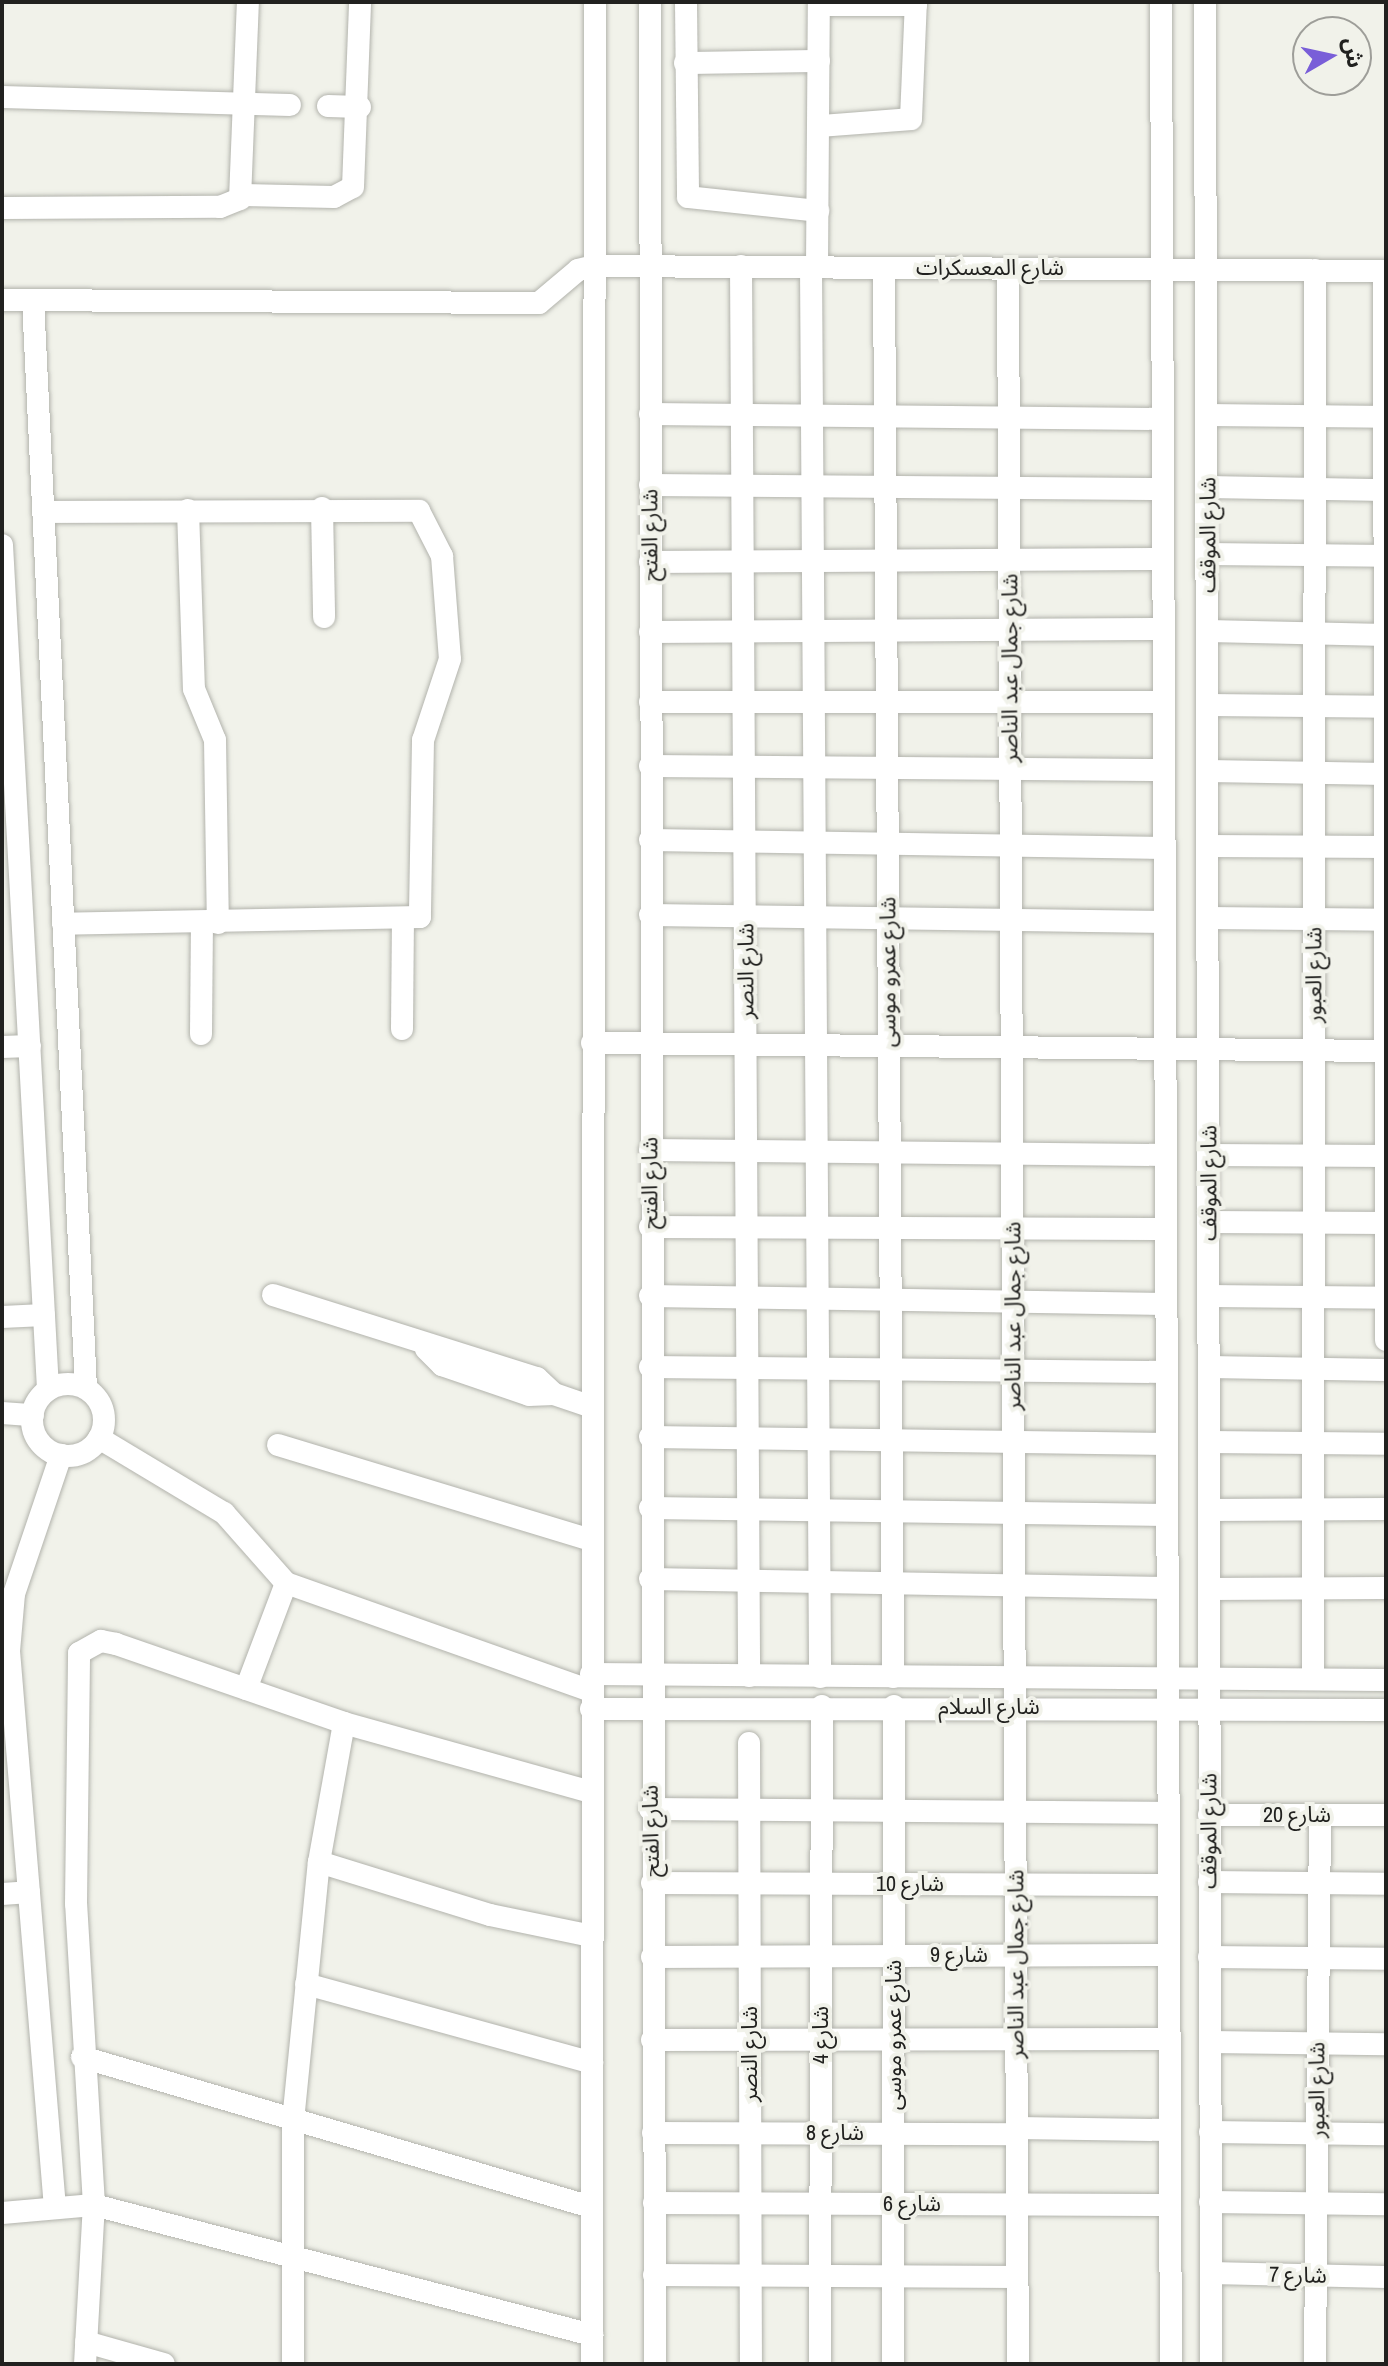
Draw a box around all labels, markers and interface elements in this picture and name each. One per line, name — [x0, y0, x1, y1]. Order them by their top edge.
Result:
north arrow — [1292, 16, 1372, 96]
text: ش — [1337, 35, 1371, 70]
street label: شارع المعسكرات — [916, 255, 1064, 281]
street label: شارع الموقف — [1195, 477, 1221, 593]
street label: شارع الفتح — [637, 489, 663, 581]
street label: شارع جمال عبد الناصر — [997, 573, 1023, 763]
street label: شارع عمرو موسى — [875, 897, 901, 1047]
street label: شارع النصر — [733, 923, 759, 1019]
street label: شارع العبور — [1301, 927, 1327, 1023]
street label: شارع الموقف — [1196, 1125, 1222, 1241]
street label: شارع الفتح — [637, 1137, 663, 1229]
street label: شارع جمال عبد الناصر — [1000, 1221, 1026, 1411]
street label: شارع السلام — [938, 1694, 1040, 1720]
street label: شارع الموقف — [1196, 1773, 1222, 1889]
street label: شارع الفتح — [637, 1785, 665, 1877]
street label: شارع 20 — [1263, 1802, 1331, 1828]
street label: شارع جمال عبد الناصر — [1003, 1869, 1029, 2059]
street label: شارع 10 — [876, 1871, 944, 1897]
street label: شارع 9 — [930, 1942, 988, 1968]
street label: شارع عمرو موسى — [881, 1960, 907, 2110]
street label: شارع النصر — [737, 2006, 763, 2102]
street label: شارع 4 — [808, 2006, 834, 2064]
street label: شارع العبور — [1304, 2042, 1330, 2138]
street label: شارع 8 — [806, 2120, 864, 2146]
street label: شارع 6 — [883, 2191, 941, 2217]
street label: شارع 7 — [1269, 2261, 1327, 2289]

